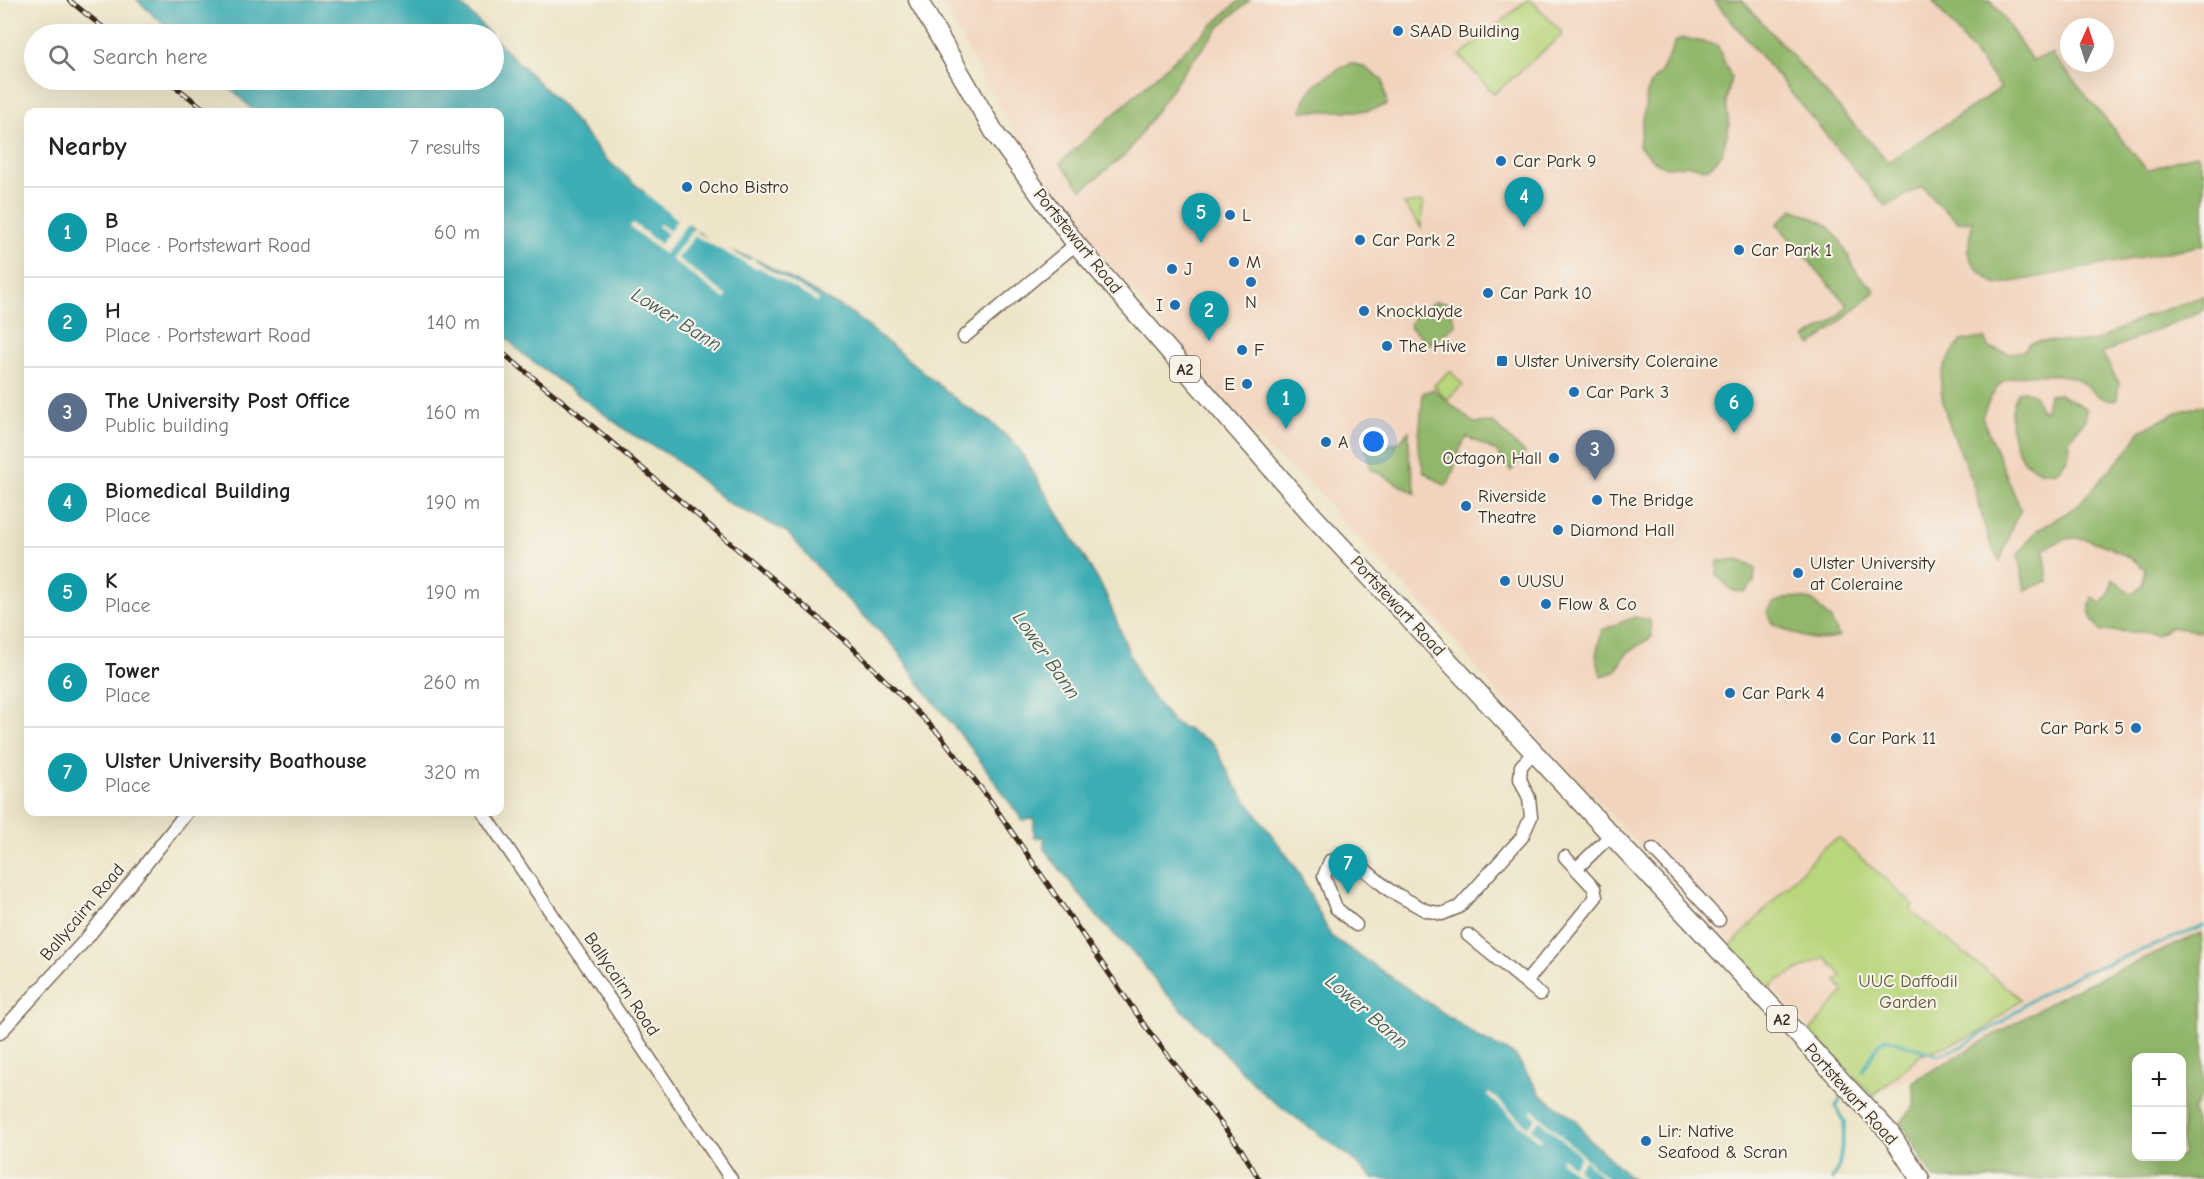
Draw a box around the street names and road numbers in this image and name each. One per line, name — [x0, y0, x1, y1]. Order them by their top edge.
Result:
street label: Portstewart Road — [1029, 185, 1126, 298]
road number: A2 — [1170, 356, 1200, 382]
street label: Portstewart Road — [1346, 552, 1449, 661]
street label: Ballycairn Road — [36, 860, 129, 965]
street label: Ballycairn Road — [579, 929, 664, 1040]
road number: A2 — [1767, 1006, 1797, 1032]
street label: Portstewart Road — [1800, 1039, 1902, 1149]

